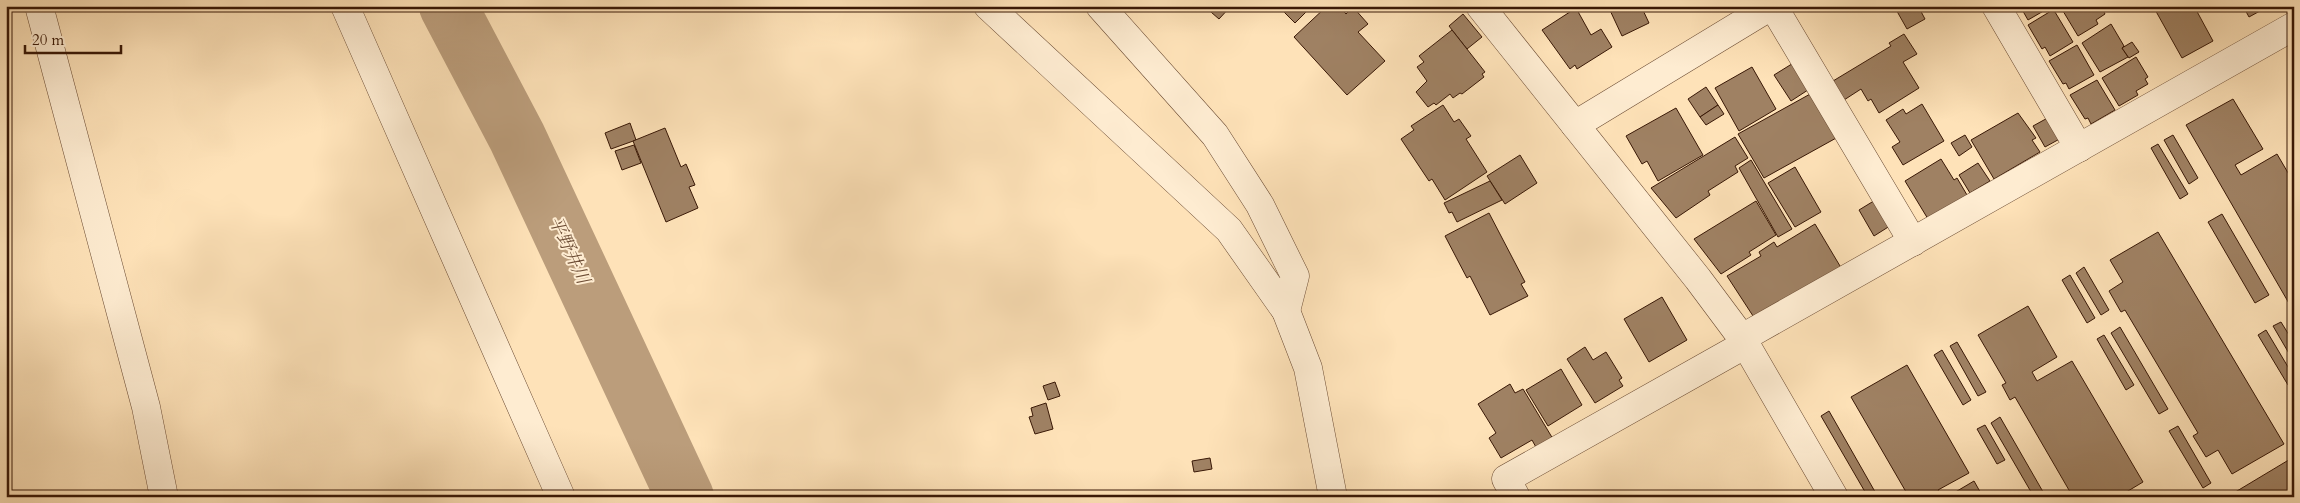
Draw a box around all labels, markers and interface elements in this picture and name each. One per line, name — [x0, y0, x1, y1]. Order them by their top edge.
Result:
scale bar — [25, 22, 121, 54]
text: 20 m — [32, 30, 64, 50]
water label: 平野井川 — [542, 212, 596, 290]

